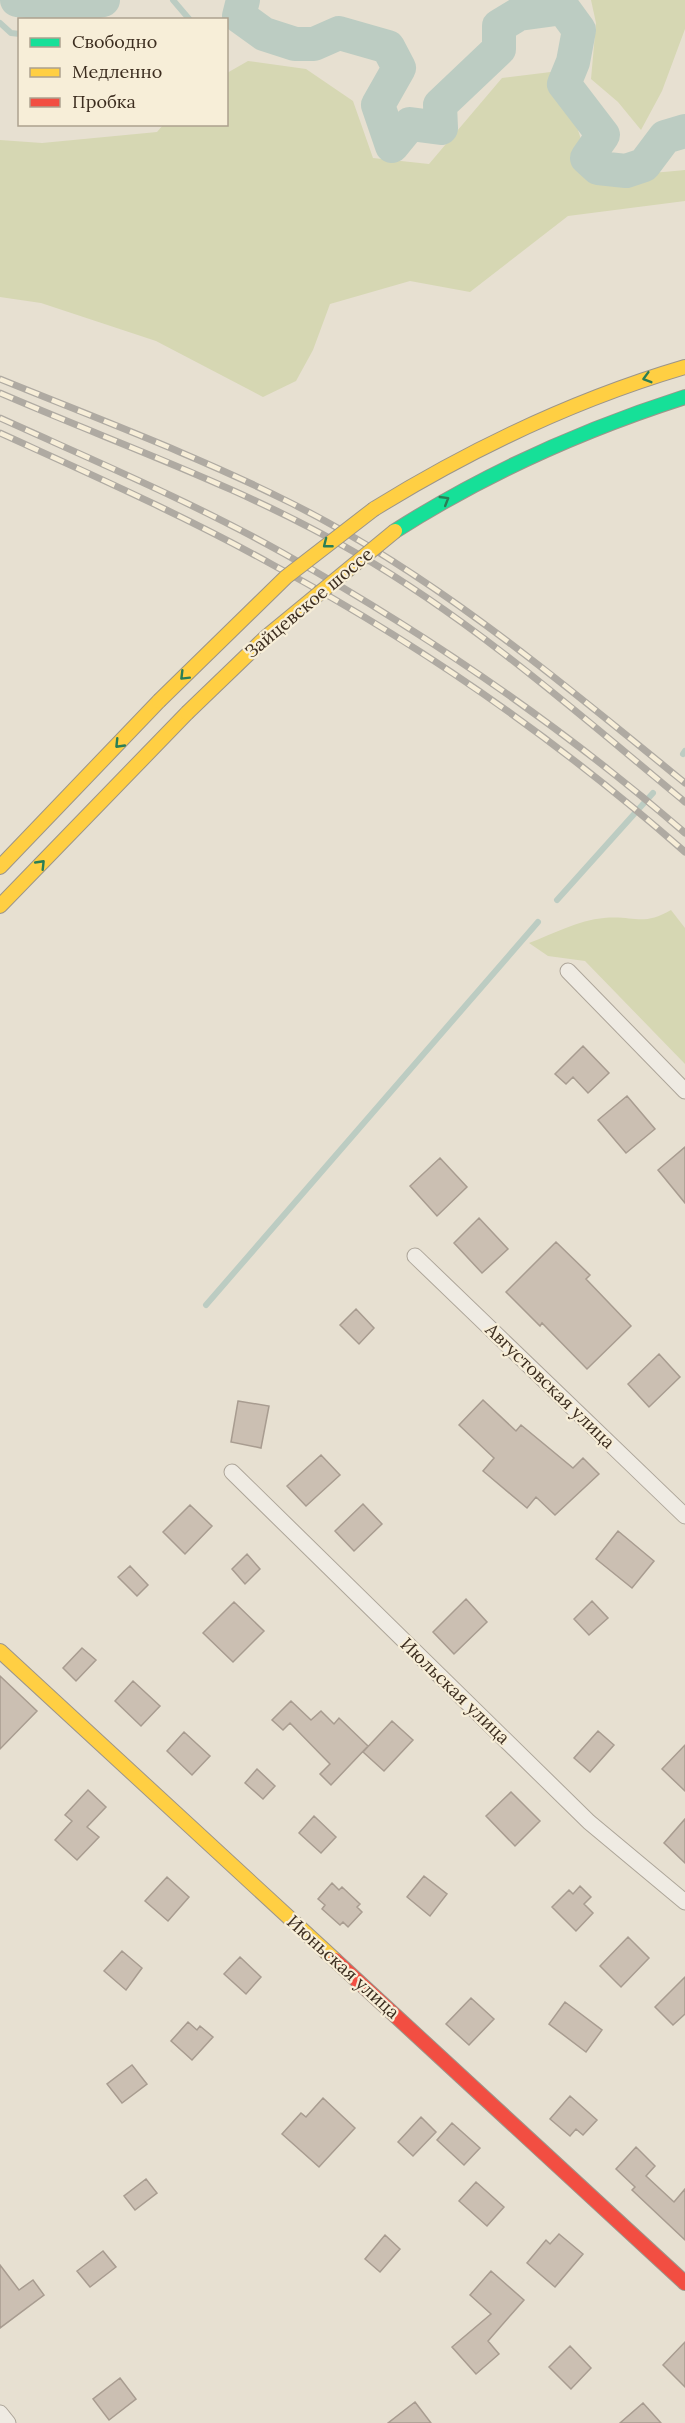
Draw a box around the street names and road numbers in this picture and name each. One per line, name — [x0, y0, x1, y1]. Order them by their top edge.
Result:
street label: Зайцевское шоссе — [240, 542, 378, 663]
street label: Августовская улица — [480, 1317, 620, 1453]
street label: Июльская улица — [396, 1633, 515, 1749]
street label: Июньская улица — [282, 1910, 404, 2023]

